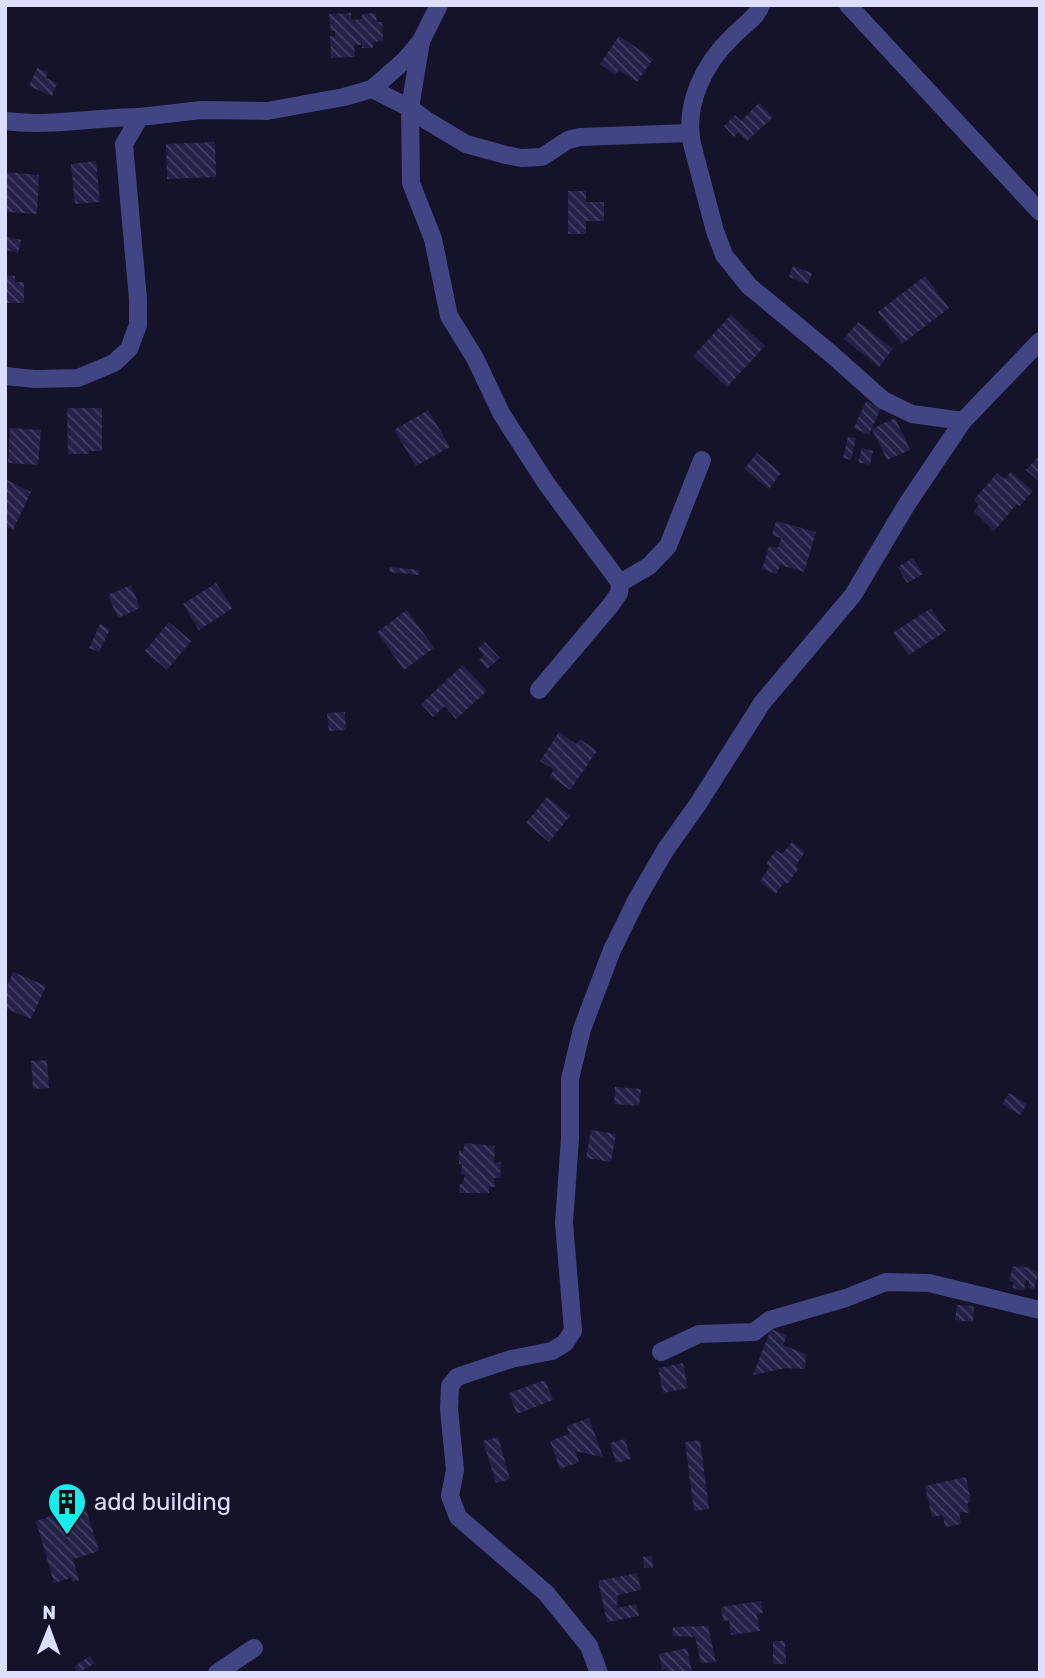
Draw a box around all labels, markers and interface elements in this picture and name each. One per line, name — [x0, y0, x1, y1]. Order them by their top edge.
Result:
building icon: add building — [46, 1481, 88, 1536]
place label: add building — [94, 1488, 231, 1516]
north arrow — [14, 1594, 84, 1664]
text: N — [42, 1601, 56, 1624]

